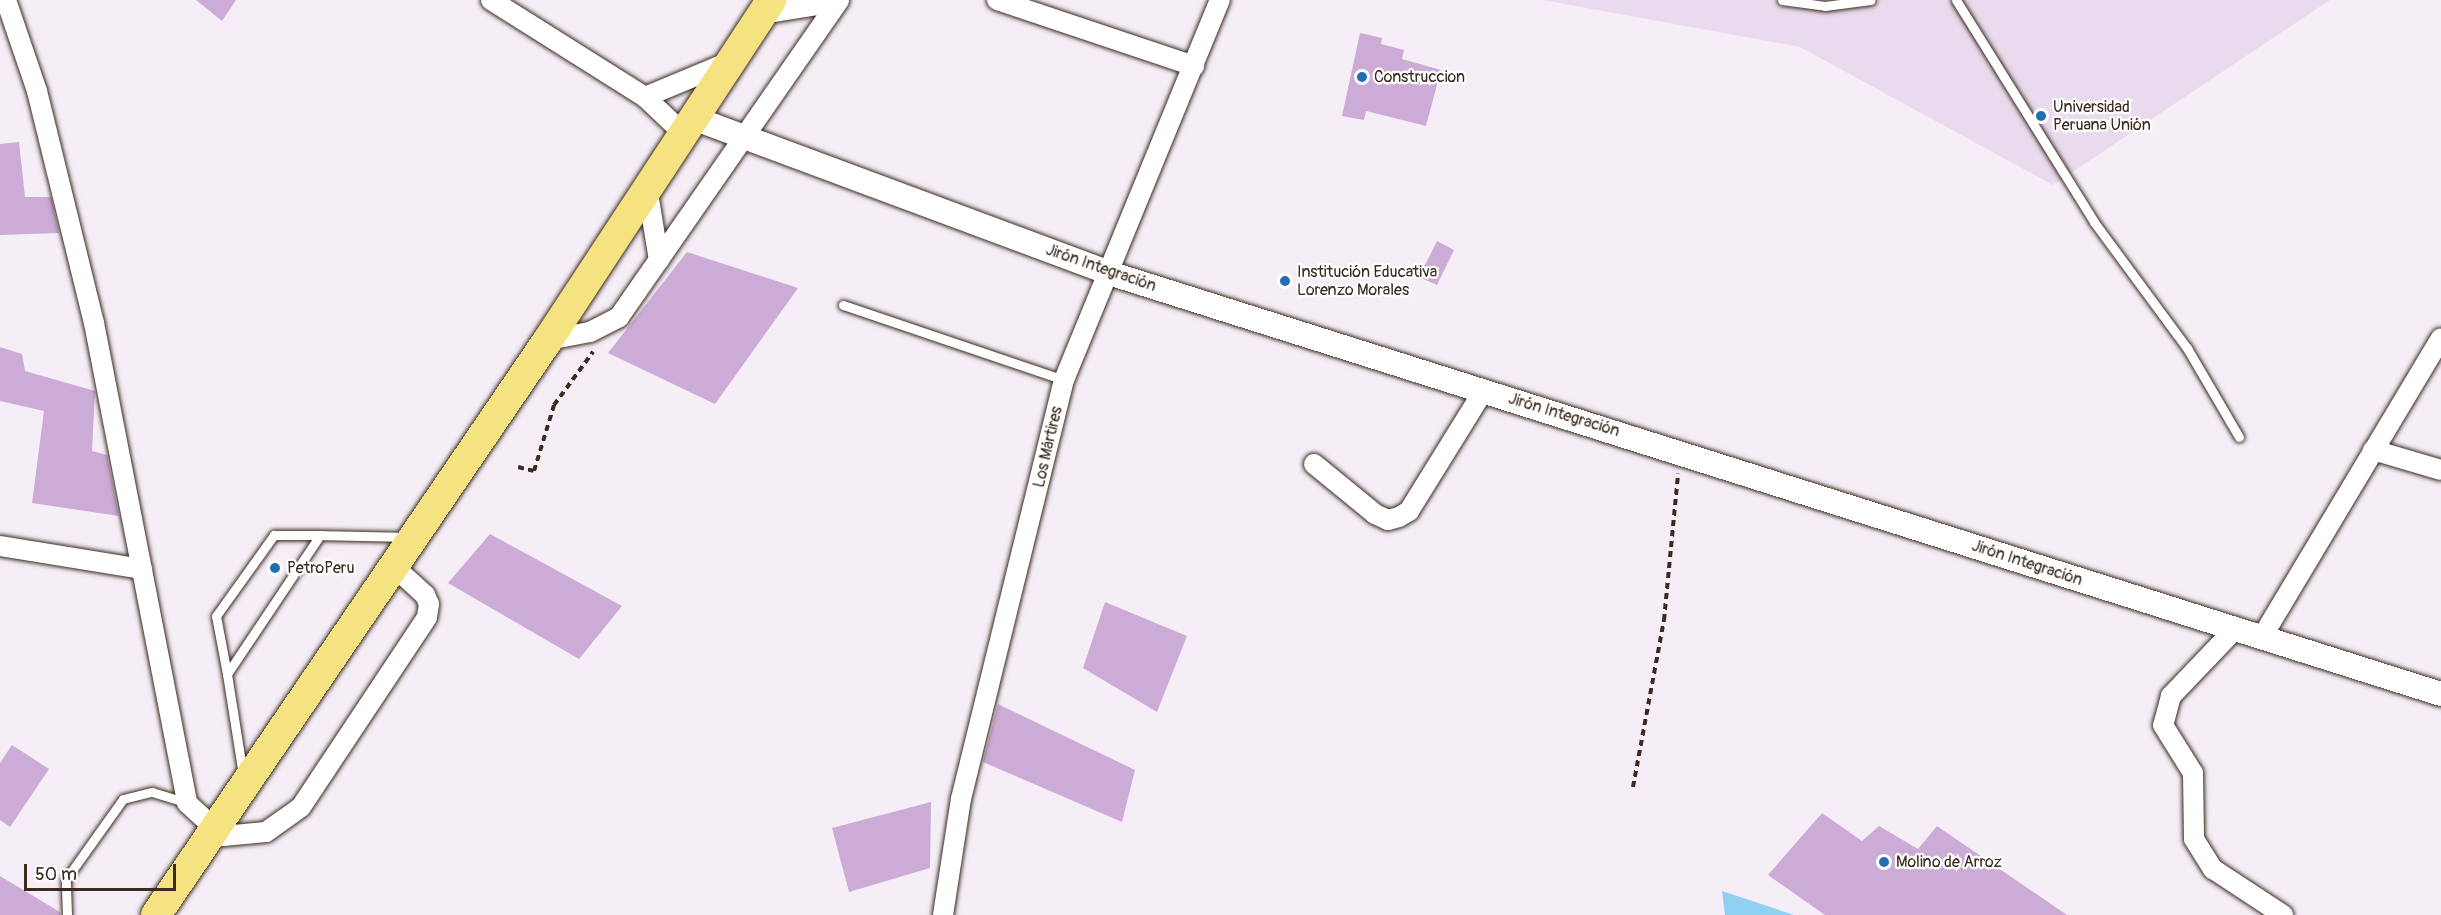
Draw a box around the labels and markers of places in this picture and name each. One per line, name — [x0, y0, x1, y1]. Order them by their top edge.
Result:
place label: Construccion — [1374, 67, 1465, 87]
marker: Construccion — [1355, 70, 1369, 84]
place label: Universidad Peruana Unión — [2053, 97, 2151, 135]
marker: Universidad Peruana Unión — [2034, 109, 2048, 123]
place label: Institución Educativa Lorenzo Morales — [1297, 262, 1437, 300]
marker: Institución Educativa Lorenzo Morales — [1278, 274, 1292, 288]
place label: PetroPeru — [287, 558, 355, 578]
marker: PetroPeru — [268, 561, 282, 575]
place label: Molino de Arroz — [1896, 852, 2002, 872]
marker: Molino de Arroz — [1877, 855, 1891, 869]

